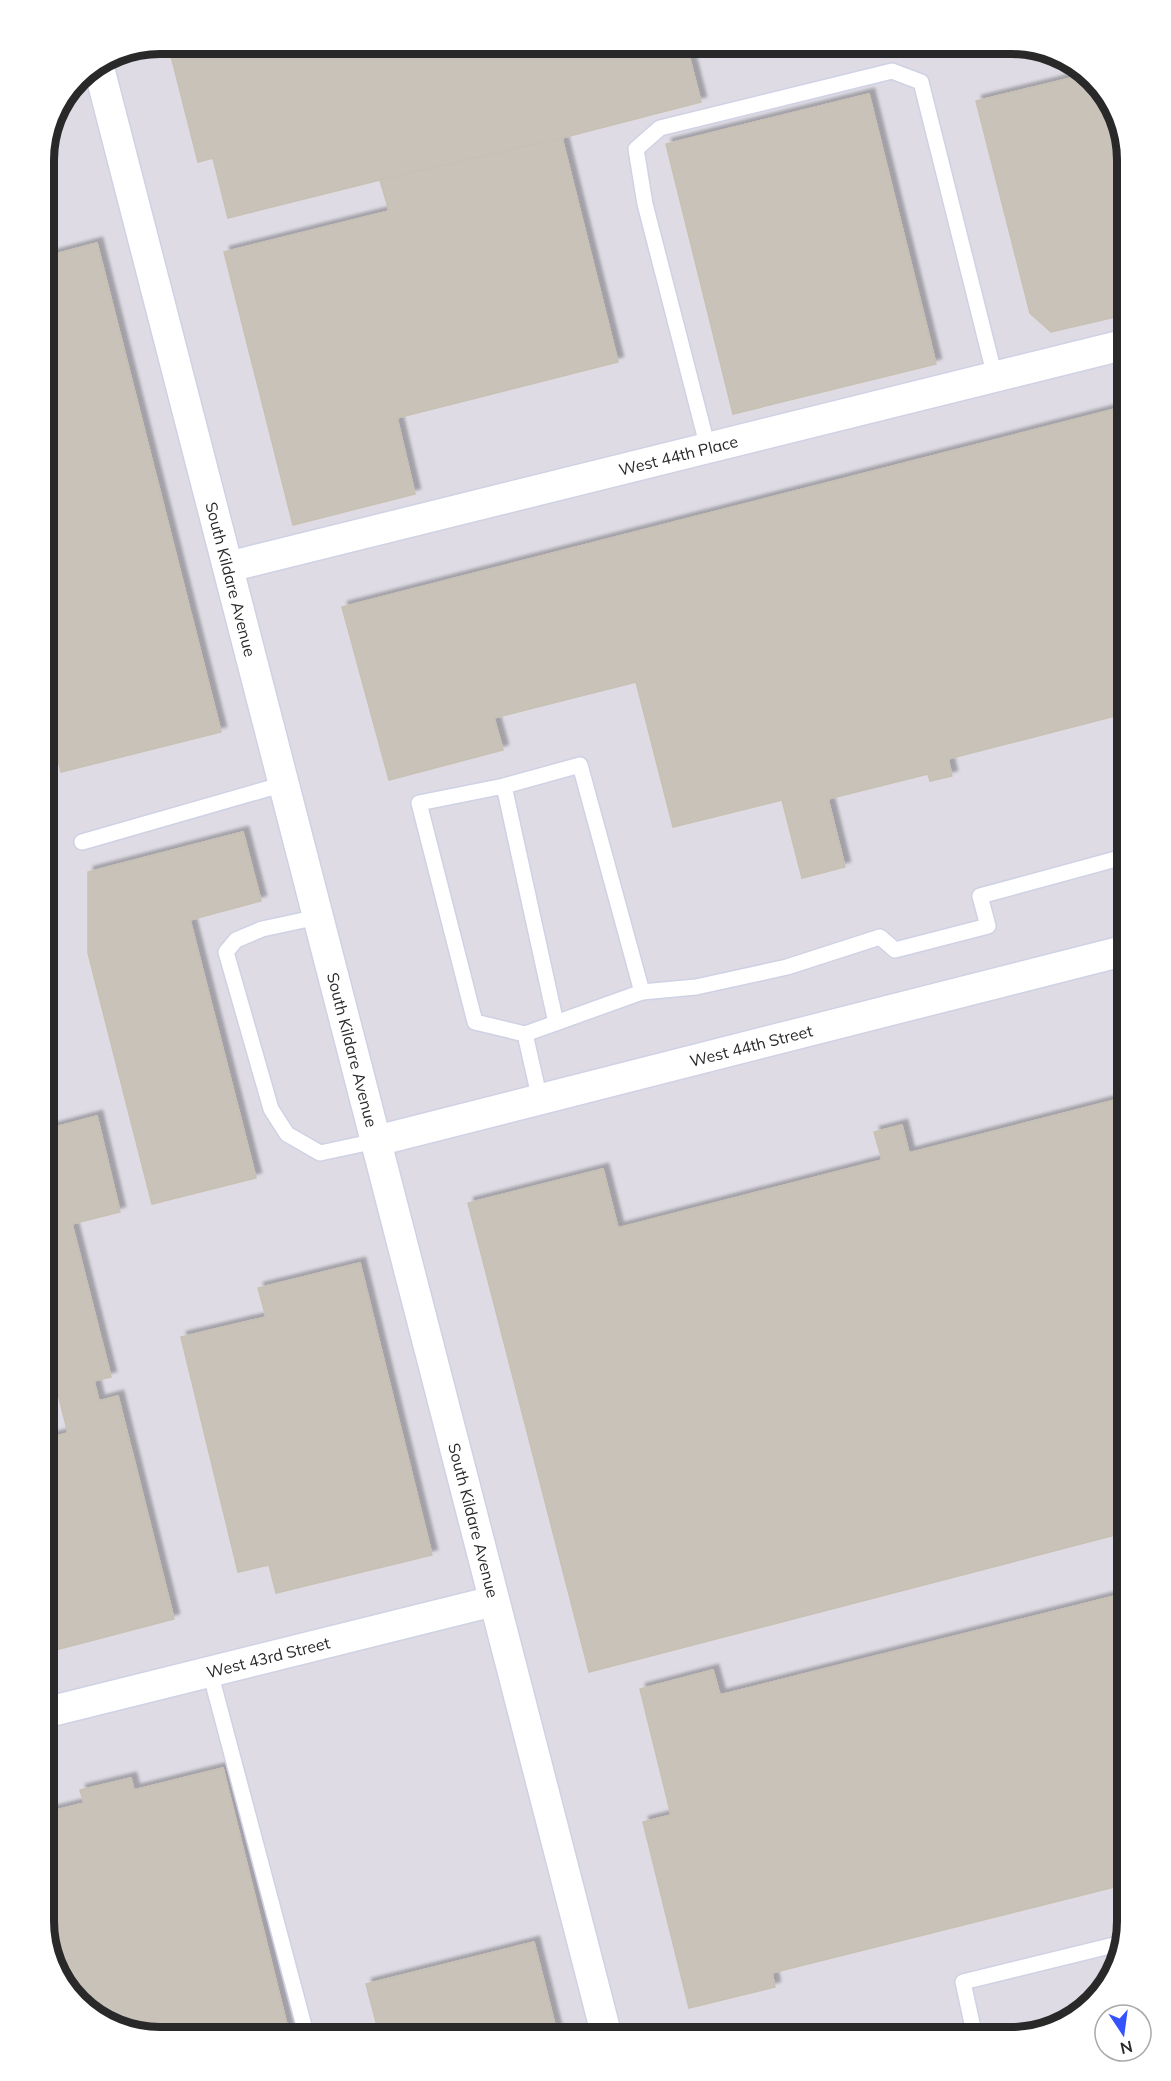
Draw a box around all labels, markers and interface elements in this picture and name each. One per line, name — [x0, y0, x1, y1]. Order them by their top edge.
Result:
street label: West 44th Place — [617, 431, 740, 480]
street label: South Kildare Avenue — [201, 500, 260, 659]
street label: South Kildare Avenue — [323, 970, 382, 1129]
street label: West 44th Street — [688, 1020, 815, 1071]
street label: South Kildare Avenue — [444, 1441, 503, 1600]
street label: West 43rd Street — [204, 1632, 332, 1682]
north arrow — [1093, 2003, 1153, 2063]
text: N — [1118, 2037, 1135, 2059]

